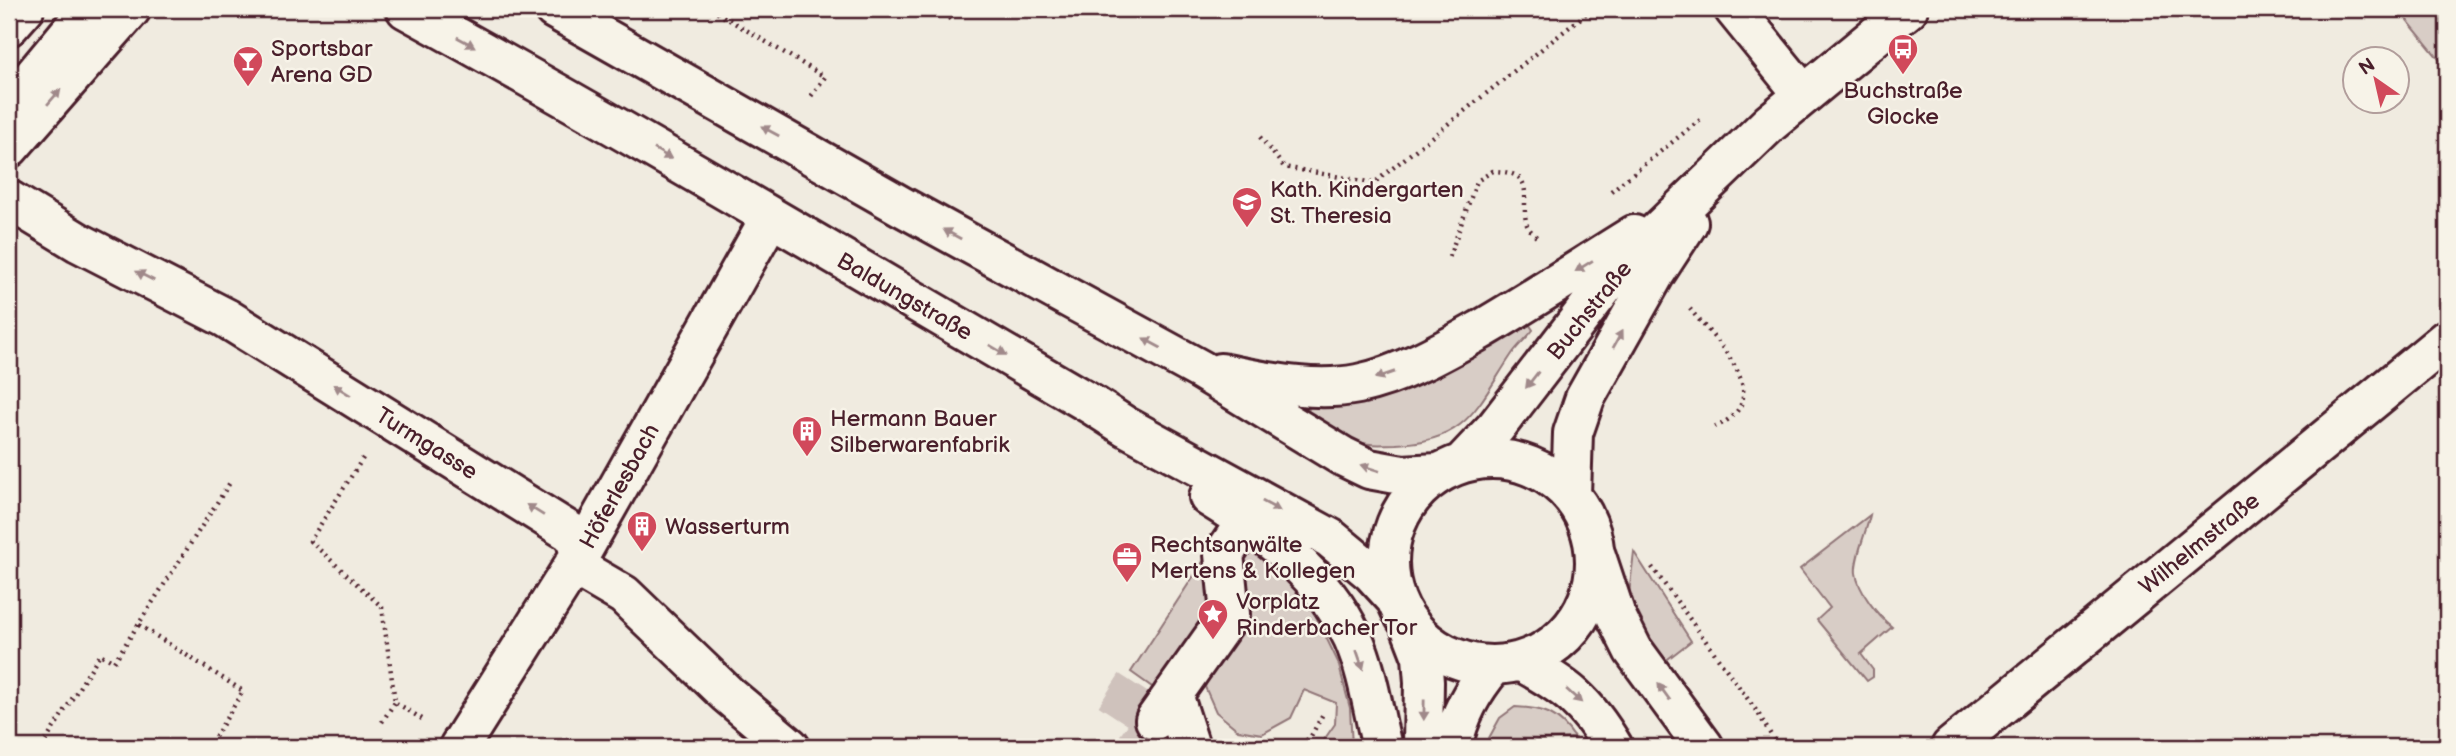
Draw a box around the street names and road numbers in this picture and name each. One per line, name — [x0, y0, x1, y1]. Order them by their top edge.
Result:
street label: Baldungstraße — [832, 247, 977, 347]
street label: Buchstraße — [1541, 255, 1638, 366]
street label: Turmgasse — [370, 402, 483, 486]
street label: Höferlesbach — [574, 419, 666, 554]
street label: Wilhelmstraße — [2134, 487, 2265, 601]

